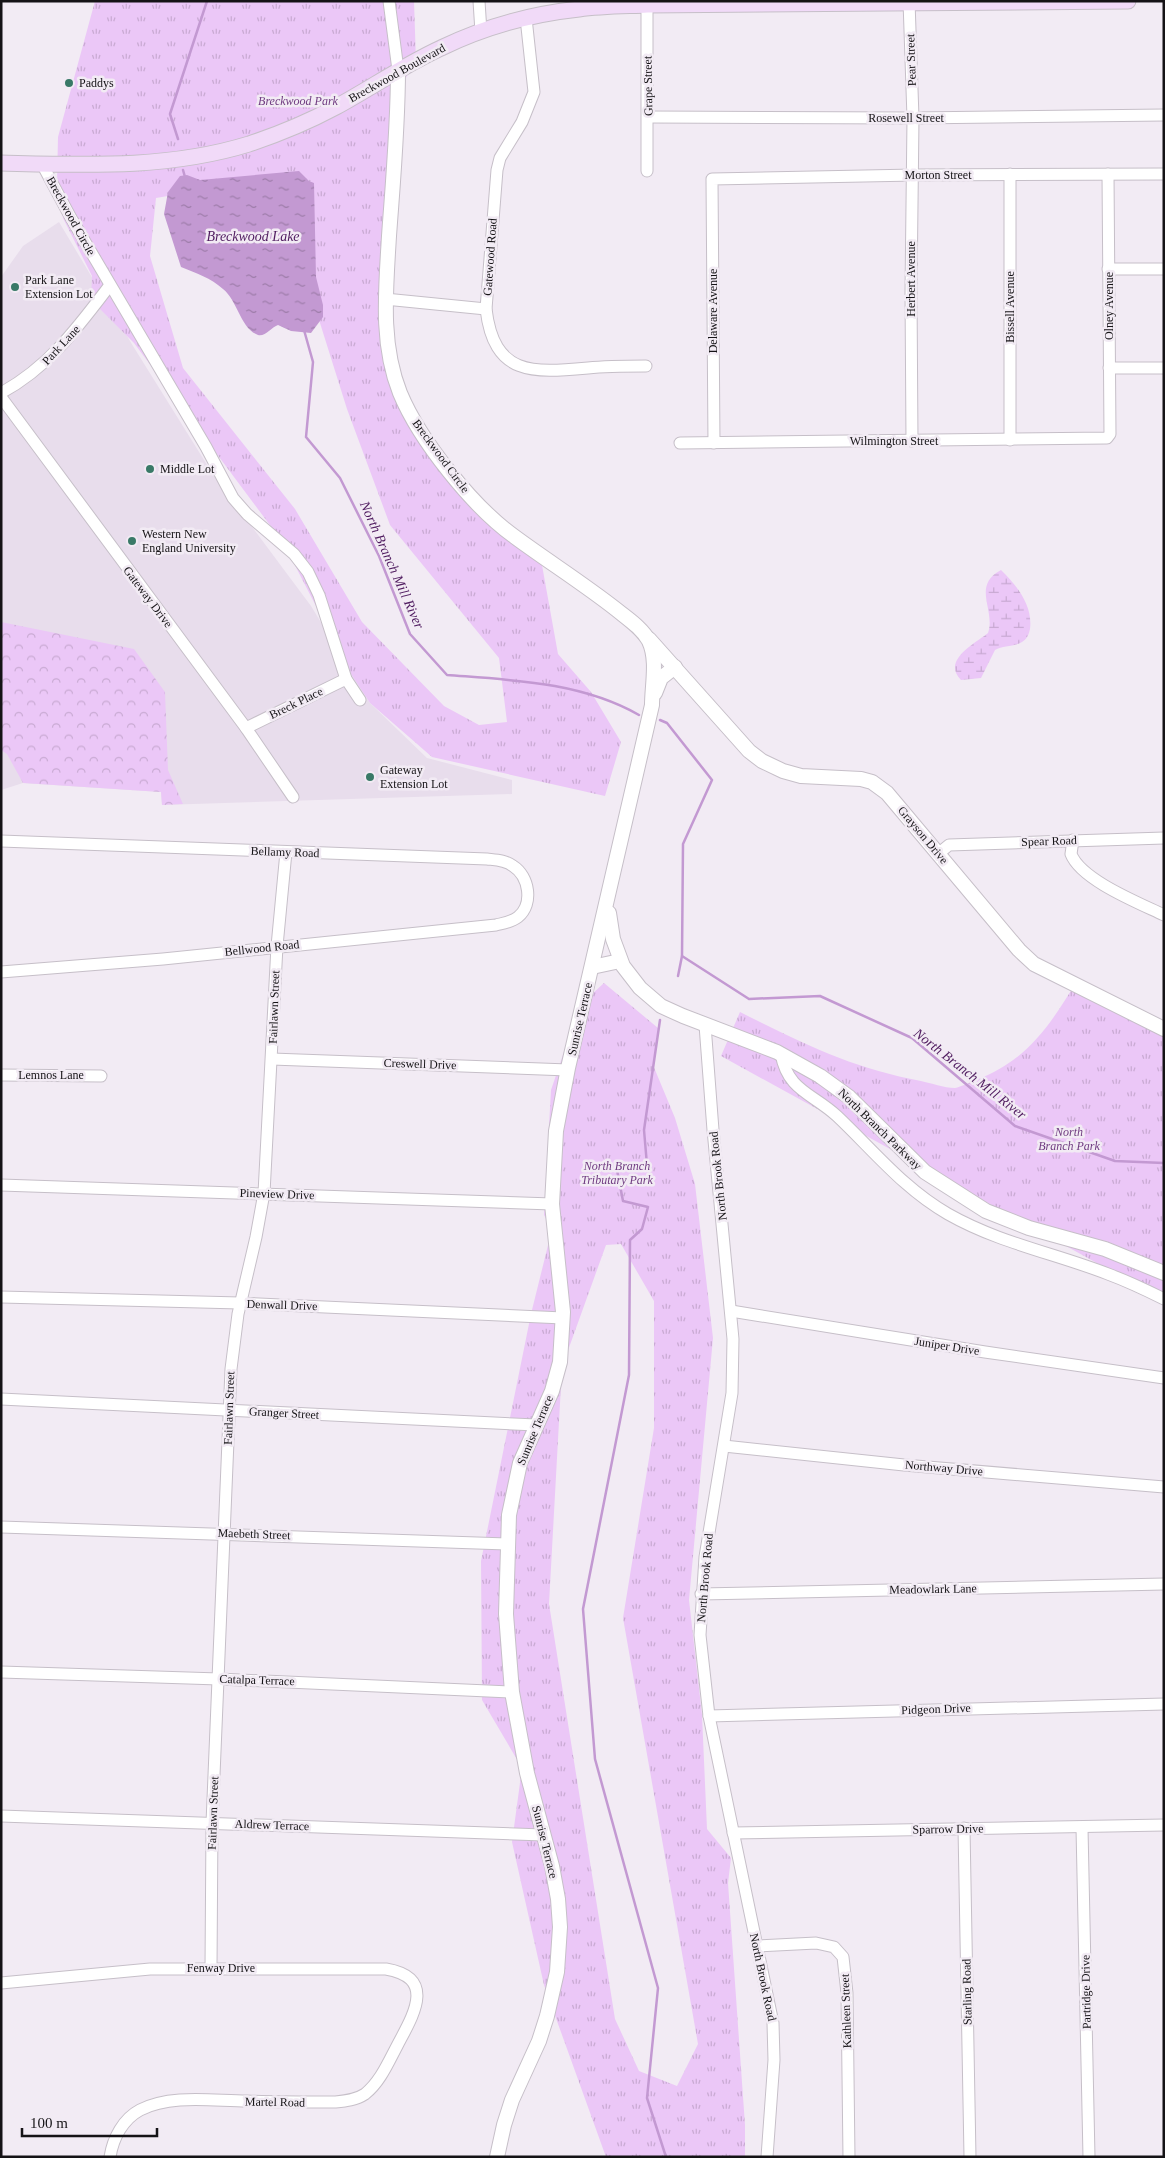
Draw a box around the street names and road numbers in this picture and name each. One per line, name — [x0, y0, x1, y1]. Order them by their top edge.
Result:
street label: Pear Street — [903, 33, 919, 86]
street label: Breckwood Boulevard — [346, 41, 448, 105]
street label: Grape Street — [640, 55, 656, 116]
street label: Rosewell Street — [868, 111, 944, 125]
street label: Morton Street — [905, 168, 972, 182]
street label: Breckwood Circle — [44, 174, 98, 258]
street label: Gatewood Road — [480, 218, 500, 296]
street label: Herbert Avenue — [904, 241, 918, 317]
street label: Delaware Avenue — [706, 269, 720, 353]
street label: Bissell Avenue — [1003, 271, 1017, 343]
street label: Olney Avenue — [1102, 272, 1116, 340]
street label: Park Lane — [39, 322, 83, 368]
street label: Breckwood Circle — [410, 416, 472, 496]
street label: Wilmington Street — [850, 434, 939, 448]
street label: Gateway Drive — [120, 564, 176, 630]
street label: Breck Place — [267, 684, 325, 722]
street label: Grayson Drive — [895, 803, 951, 867]
street label: Spear Road — [1021, 833, 1077, 849]
street label: Bellamy Road — [250, 844, 320, 860]
street label: Bellwood Road — [224, 937, 300, 959]
street label: Fairlawn Street — [266, 969, 282, 1044]
street label: Sunrise Terrace — [565, 981, 595, 1057]
street label: Creswell Drive — [383, 1056, 457, 1072]
street label: Lemnos Lane — [18, 1068, 84, 1082]
street label: North Branch Parkway — [835, 1086, 925, 1172]
street label: North Brook Road — [706, 1131, 730, 1221]
street label: Pineview Drive — [239, 1186, 315, 1202]
street label: Denwall Drive — [246, 1297, 318, 1313]
street label: Juniper Drive — [913, 1334, 981, 1358]
street label: Fairlawn Street — [221, 1370, 237, 1445]
street label: Sunrise Terrace — [514, 1393, 556, 1467]
street label: Granger Street — [249, 1404, 320, 1422]
street label: Northway Drive — [904, 1458, 984, 1478]
street label: Maebeth Street — [217, 1526, 291, 1542]
street label: North Brook Road — [694, 1533, 716, 1623]
street label: Meadowlark Lane — [889, 1581, 977, 1597]
street label: Catalpa Terrace — [219, 1672, 295, 1688]
street label: Pidgeon Drive — [901, 1701, 971, 1717]
street label: Fairlawn Street — [205, 1775, 221, 1850]
street label: Sunrise Terrace — [529, 1804, 561, 1880]
street label: Aldrew Terrace — [234, 1817, 310, 1833]
street label: Sparrow Drive — [912, 1821, 984, 1837]
street label: North Brook Road — [747, 1932, 779, 2022]
street label: Partridge Drive — [1078, 1955, 1094, 2029]
street label: Starling Road — [959, 1959, 975, 2025]
street label: Fenway Drive — [187, 1961, 255, 1975]
street label: Kathleen Street — [838, 1973, 854, 2048]
street label: Martel Road — [245, 2094, 305, 2110]

